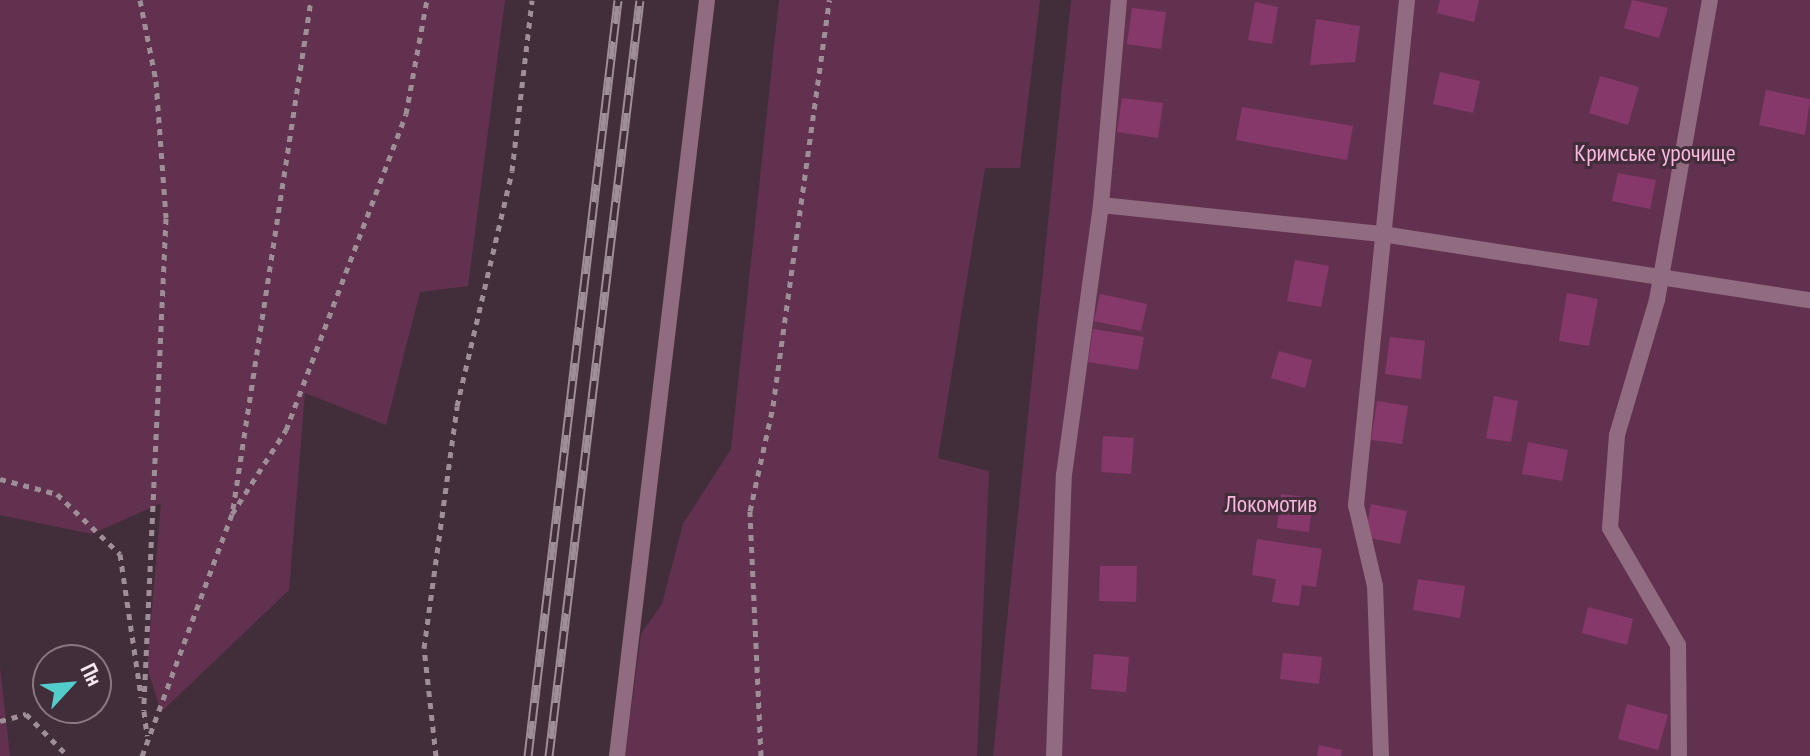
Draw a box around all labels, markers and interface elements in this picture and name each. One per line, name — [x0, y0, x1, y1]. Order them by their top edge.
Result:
park label: Кримське урочище — [1574, 139, 1736, 167]
park label: Локомотив — [1225, 490, 1317, 518]
north arrow — [32, 644, 112, 724]
text: Пн — [75, 659, 109, 690]

